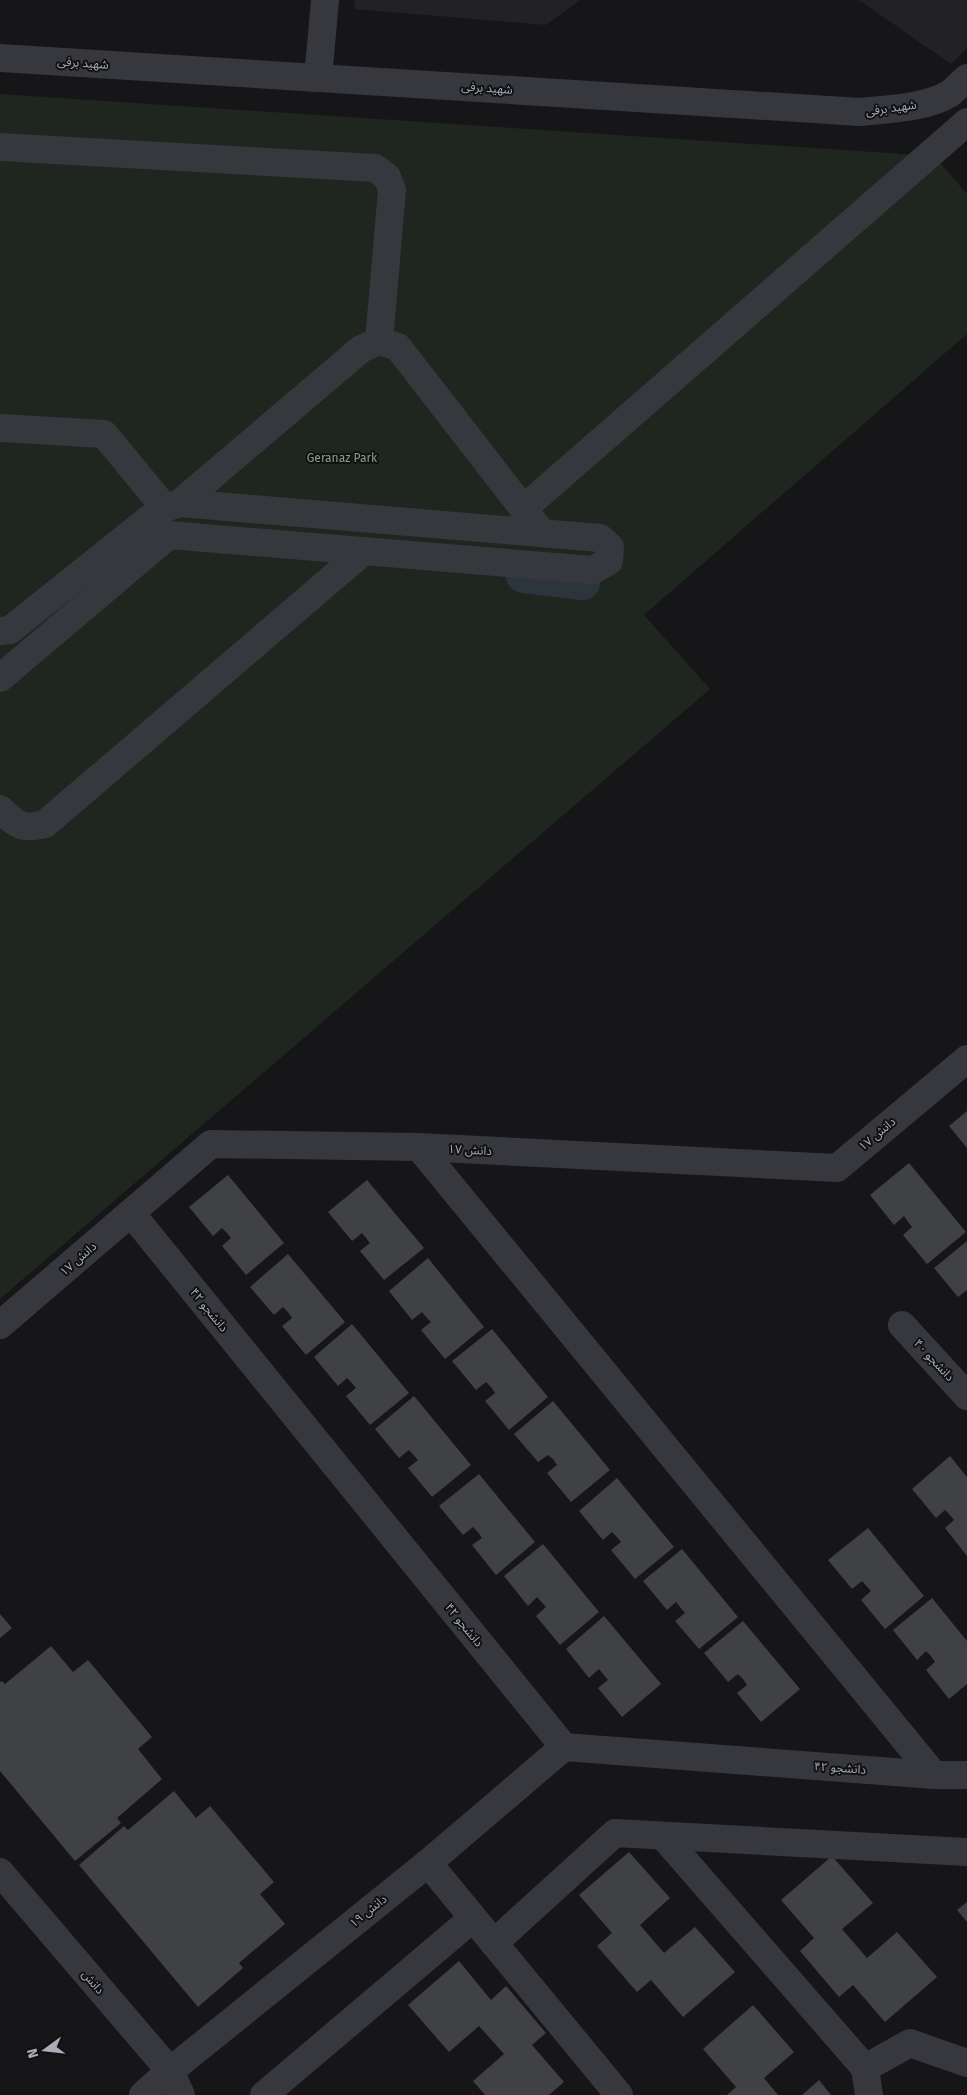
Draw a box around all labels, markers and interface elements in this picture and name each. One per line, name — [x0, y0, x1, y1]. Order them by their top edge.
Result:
street label: شهید برفی — [57, 54, 109, 72]
street label: شهید برفی — [461, 79, 513, 97]
street label: شهید برفی — [865, 97, 917, 119]
park label: Geranaz Park — [307, 451, 378, 465]
street label: دانش ۱۷ — [856, 1114, 899, 1153]
street label: دانش ۱۷ — [448, 1142, 493, 1158]
street label: دانش ۱۷ — [57, 1239, 99, 1279]
street label: دانشجو ۴۲ — [187, 1285, 231, 1335]
street label: دانشجو ۴۰ — [911, 1336, 957, 1384]
street label: دانشجو ۴۲ — [442, 1600, 486, 1650]
street label: دانشجو ۴۲ — [813, 1759, 867, 1777]
street label: دانش ۱۹ — [347, 1892, 390, 1930]
street label: دانش — [79, 1967, 107, 1997]
north arrow — [20, 2025, 70, 2075]
text: N — [24, 2047, 42, 2060]

